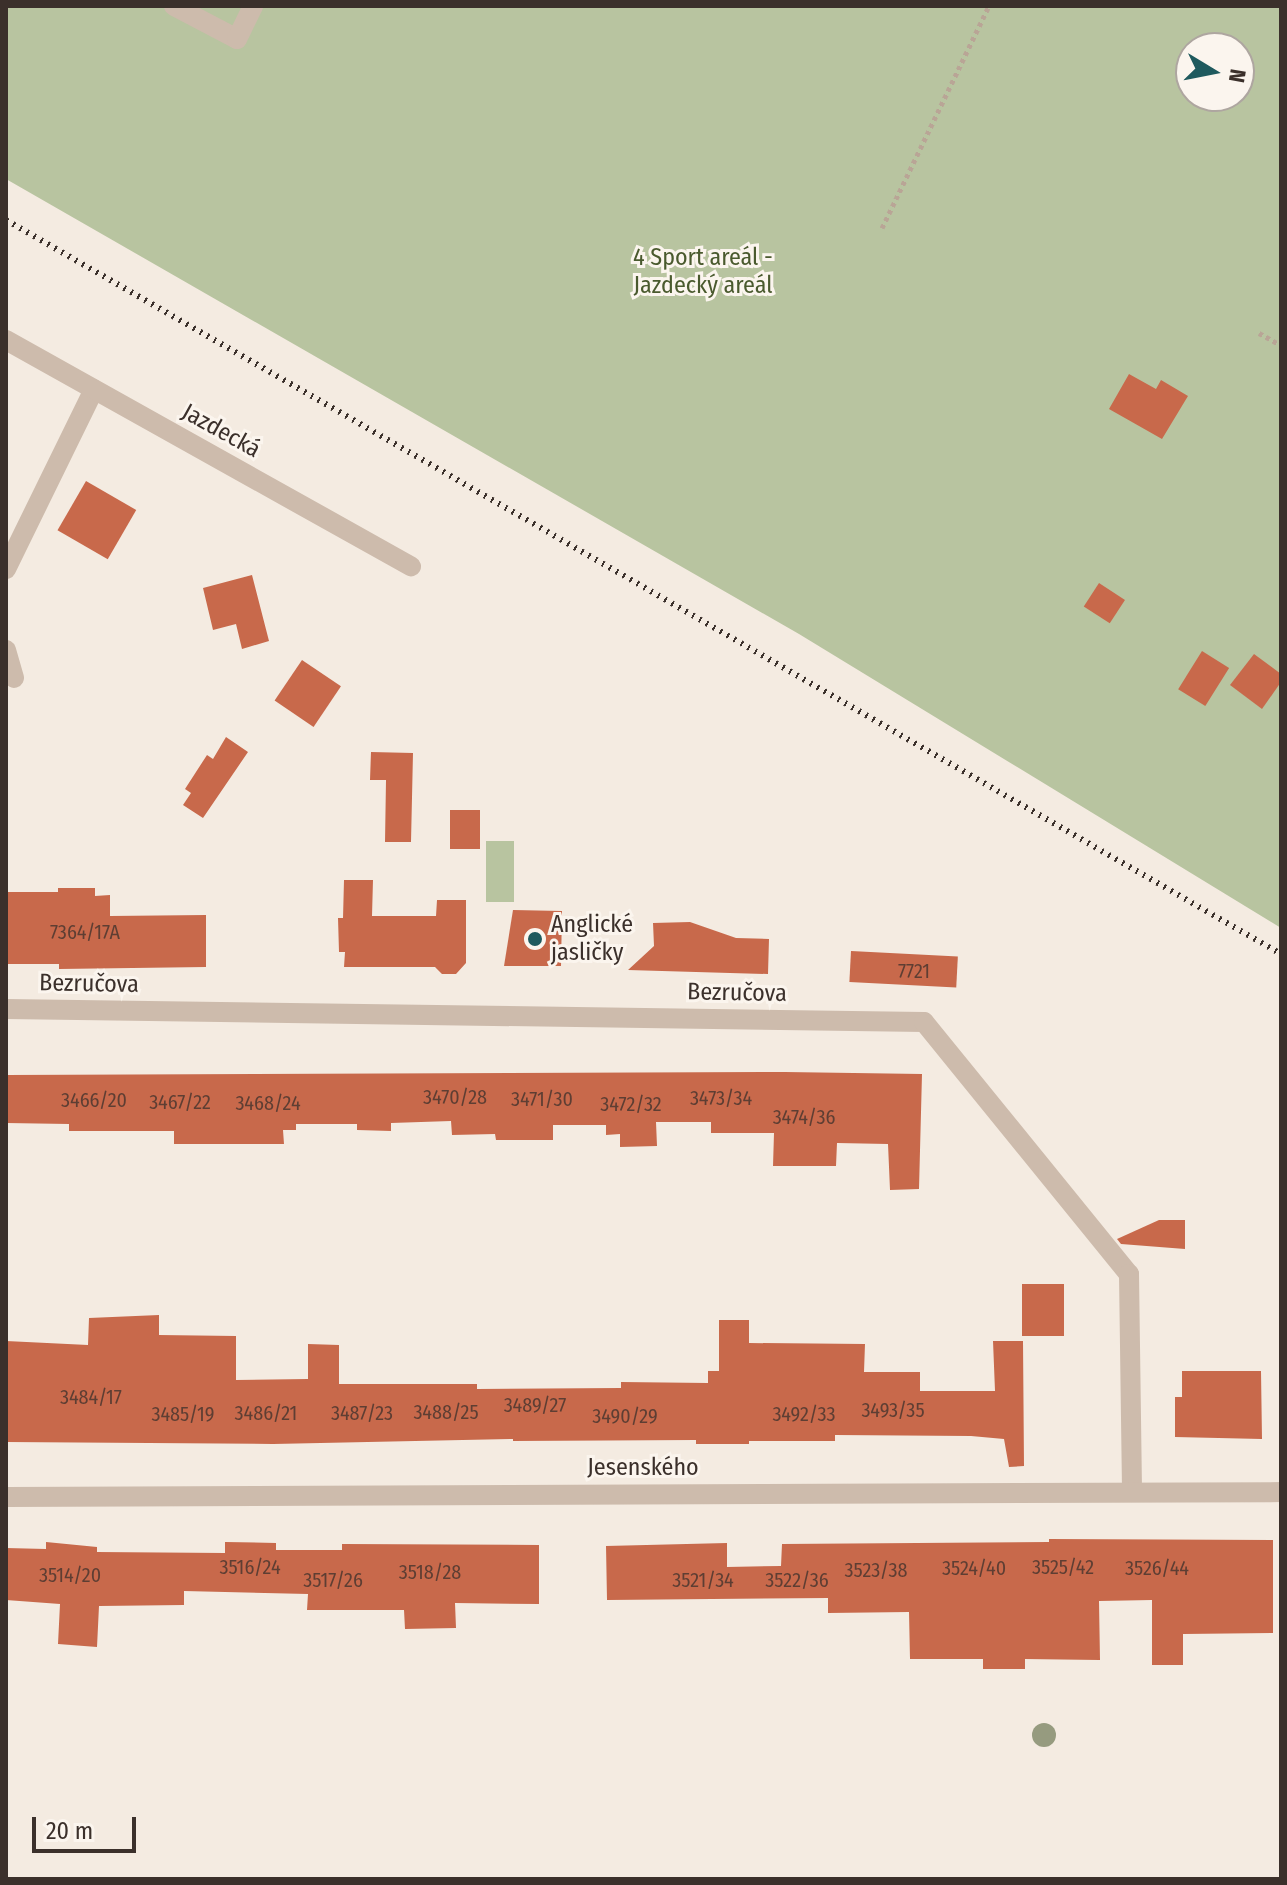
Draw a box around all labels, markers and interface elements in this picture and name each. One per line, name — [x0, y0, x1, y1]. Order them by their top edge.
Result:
north arrow — [1175, 32, 1255, 112]
text: N — [1223, 67, 1252, 85]
park label: 4 Sport areál - Jazdecký areál — [633, 244, 773, 300]
street label: Jazdecká — [177, 398, 265, 464]
place label: Anglické jasličky — [551, 911, 633, 967]
house number: 7364/17A — [50, 920, 120, 944]
marker: Anglické jasličky — [526, 930, 544, 948]
house number: 7721 — [898, 959, 930, 983]
street label: Bezručova — [39, 969, 139, 999]
street label: Bezručova — [687, 978, 787, 1008]
house number: 3470/28 — [423, 1085, 487, 1109]
house number: 3473/34 — [690, 1086, 752, 1110]
house number: 3471/30 — [511, 1087, 573, 1111]
house number: 3466/20 — [61, 1088, 127, 1112]
house number: 3467/22 — [149, 1090, 211, 1114]
house number: 3468/24 — [235, 1091, 301, 1115]
house number: 3472/32 — [600, 1092, 662, 1116]
house number: 3474/36 — [773, 1105, 835, 1129]
house number: 3484/17 — [60, 1385, 122, 1409]
house number: 3489/27 — [504, 1393, 566, 1417]
house number: 3493/35 — [861, 1398, 925, 1422]
house number: 3488/25 — [413, 1400, 479, 1424]
house number: 3486/21 — [235, 1401, 297, 1425]
house number: 3487/23 — [331, 1401, 393, 1425]
house number: 3485/19 — [151, 1402, 215, 1426]
house number: 3492/33 — [772, 1402, 836, 1426]
house number: 3490/29 — [592, 1404, 658, 1428]
street label: Jesenského — [587, 1454, 699, 1482]
house number: 3516/24 — [219, 1555, 281, 1579]
house number: 3525/42 — [1032, 1555, 1094, 1579]
house number: 3524/40 — [942, 1556, 1006, 1580]
house number: 3526/44 — [1125, 1556, 1189, 1580]
house number: 3523/38 — [844, 1558, 908, 1582]
house number: 3518/28 — [399, 1560, 461, 1584]
house number: 3514/20 — [39, 1563, 101, 1587]
house number: 3517/26 — [303, 1568, 363, 1592]
house number: 3521/34 — [672, 1568, 734, 1592]
house number: 3522/36 — [765, 1568, 829, 1592]
scale bar — [36, 1801, 140, 1851]
text: 20 m — [46, 1817, 93, 1845]

